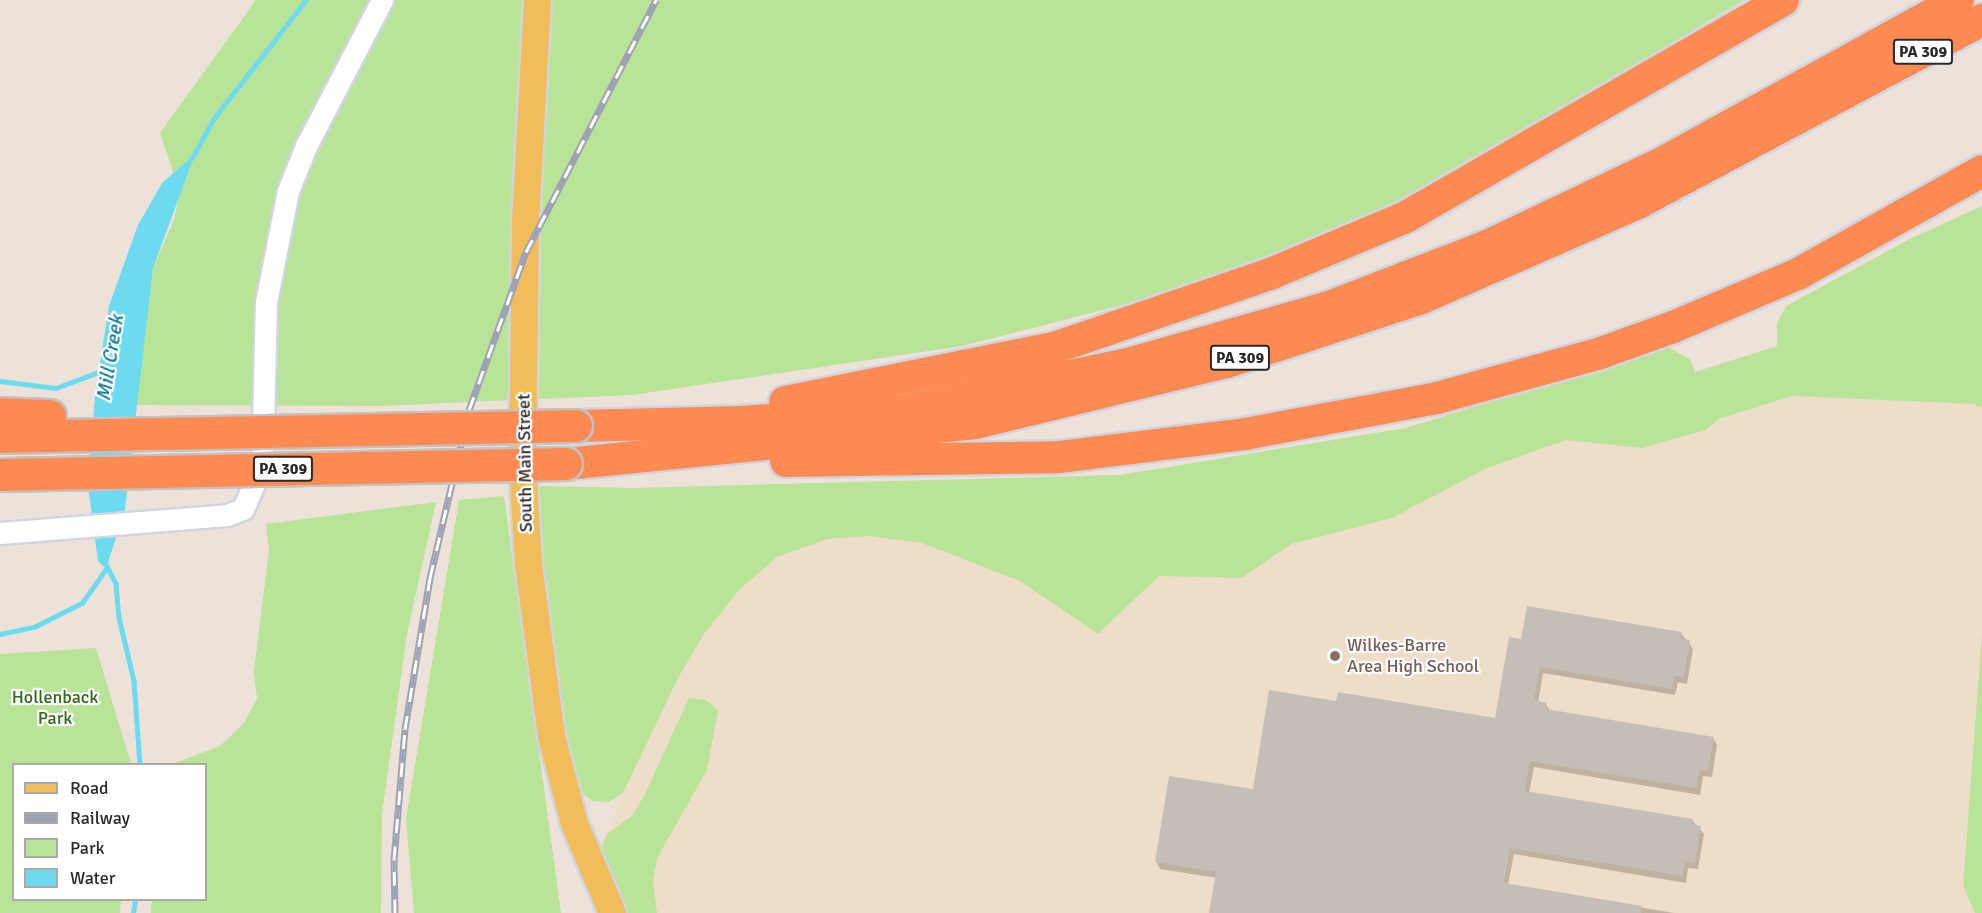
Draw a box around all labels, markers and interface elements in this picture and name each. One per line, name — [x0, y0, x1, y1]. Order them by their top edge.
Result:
road number: PA 309 — [1892, 39, 1954, 65]
water label: Mill Creek — [91, 313, 129, 403]
road number: PA 309 — [1208, 345, 1272, 371]
street label: South Main Street — [513, 394, 537, 532]
road number: PA 309 — [252, 456, 314, 482]
place label: Wilkes-Barre Area High School — [1347, 635, 1479, 678]
marker: Wilkes-Barre Area High School — [1328, 649, 1342, 663]
park label: Hollenback Park — [12, 687, 98, 730]
legend — [12, 763, 207, 901]
text: Road — [70, 777, 109, 799]
text: Railway — [70, 807, 130, 829]
text: Park — [70, 837, 105, 859]
text: Water — [70, 867, 115, 889]

